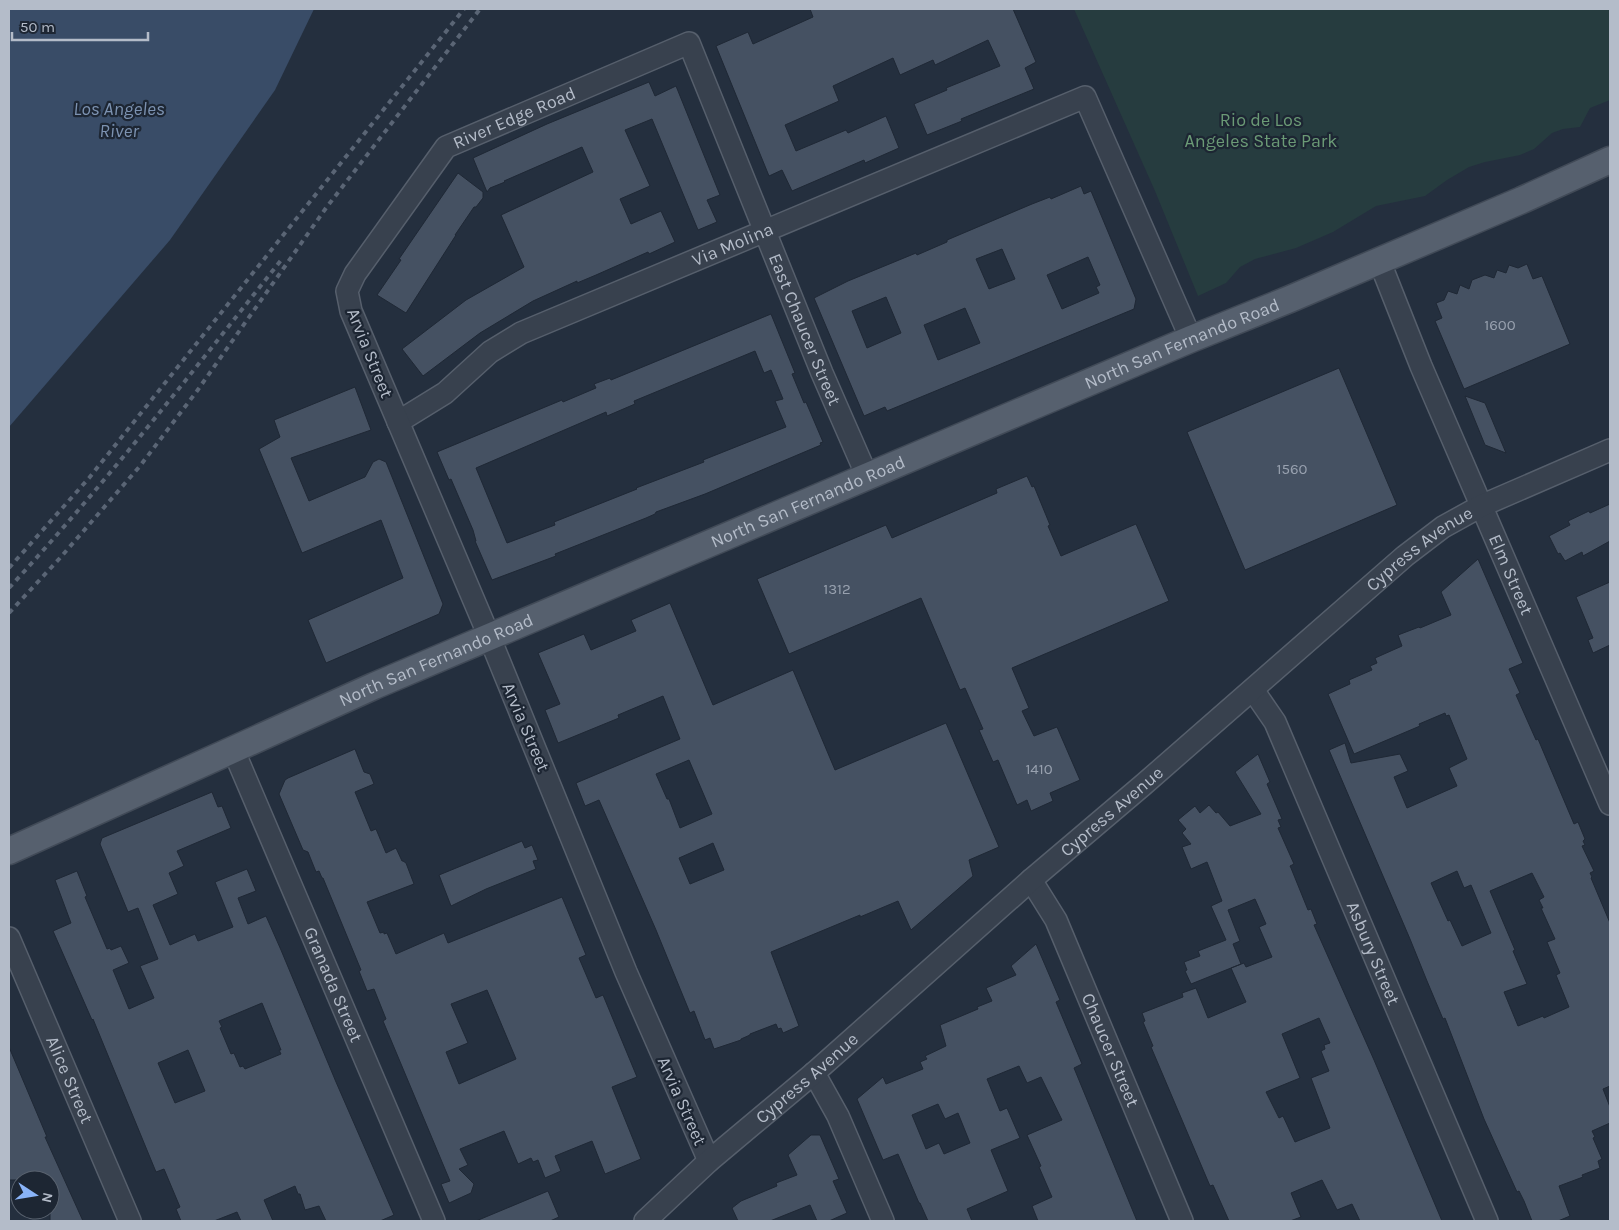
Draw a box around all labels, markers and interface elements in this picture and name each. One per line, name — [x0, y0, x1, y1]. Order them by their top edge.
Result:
scale bar — [12, 10, 149, 42]
text: 50 m — [20, 18, 55, 36]
street label: River Edge Road — [449, 82, 579, 154]
water label: Los Angeles River — [73, 98, 165, 142]
park label: Rio de Los Angeles State Park — [1185, 109, 1338, 152]
street label: Via Molina — [689, 218, 777, 271]
street label: East Chaucer Street — [764, 250, 846, 409]
street label: North San Fernando Road — [1081, 293, 1283, 394]
street label: Arvia Street — [342, 305, 398, 401]
house number: 1600 — [1484, 316, 1516, 334]
street label: North San Fernando Road — [707, 451, 909, 553]
house number: 1560 — [1277, 460, 1308, 478]
street label: Cypress Avenue — [1362, 502, 1477, 596]
street label: Elm Street — [1484, 531, 1538, 618]
house number: 1312 — [823, 580, 851, 598]
street label: North San Fernando Road — [336, 609, 537, 711]
street label: Arvia Street — [497, 679, 555, 775]
house number: 1410 — [1025, 760, 1053, 778]
street label: Cypress Avenue — [1056, 762, 1168, 861]
street label: Asbury Street — [1342, 898, 1405, 1008]
street label: Granada Street — [299, 924, 368, 1046]
street label: Chaucer Street — [1077, 990, 1144, 1110]
street label: Cypress Avenue — [751, 1028, 863, 1128]
street label: Alice Street — [41, 1032, 98, 1127]
street label: Arvia Street — [653, 1053, 711, 1149]
north arrow — [10, 1170, 60, 1220]
text: N — [38, 1191, 57, 1204]

